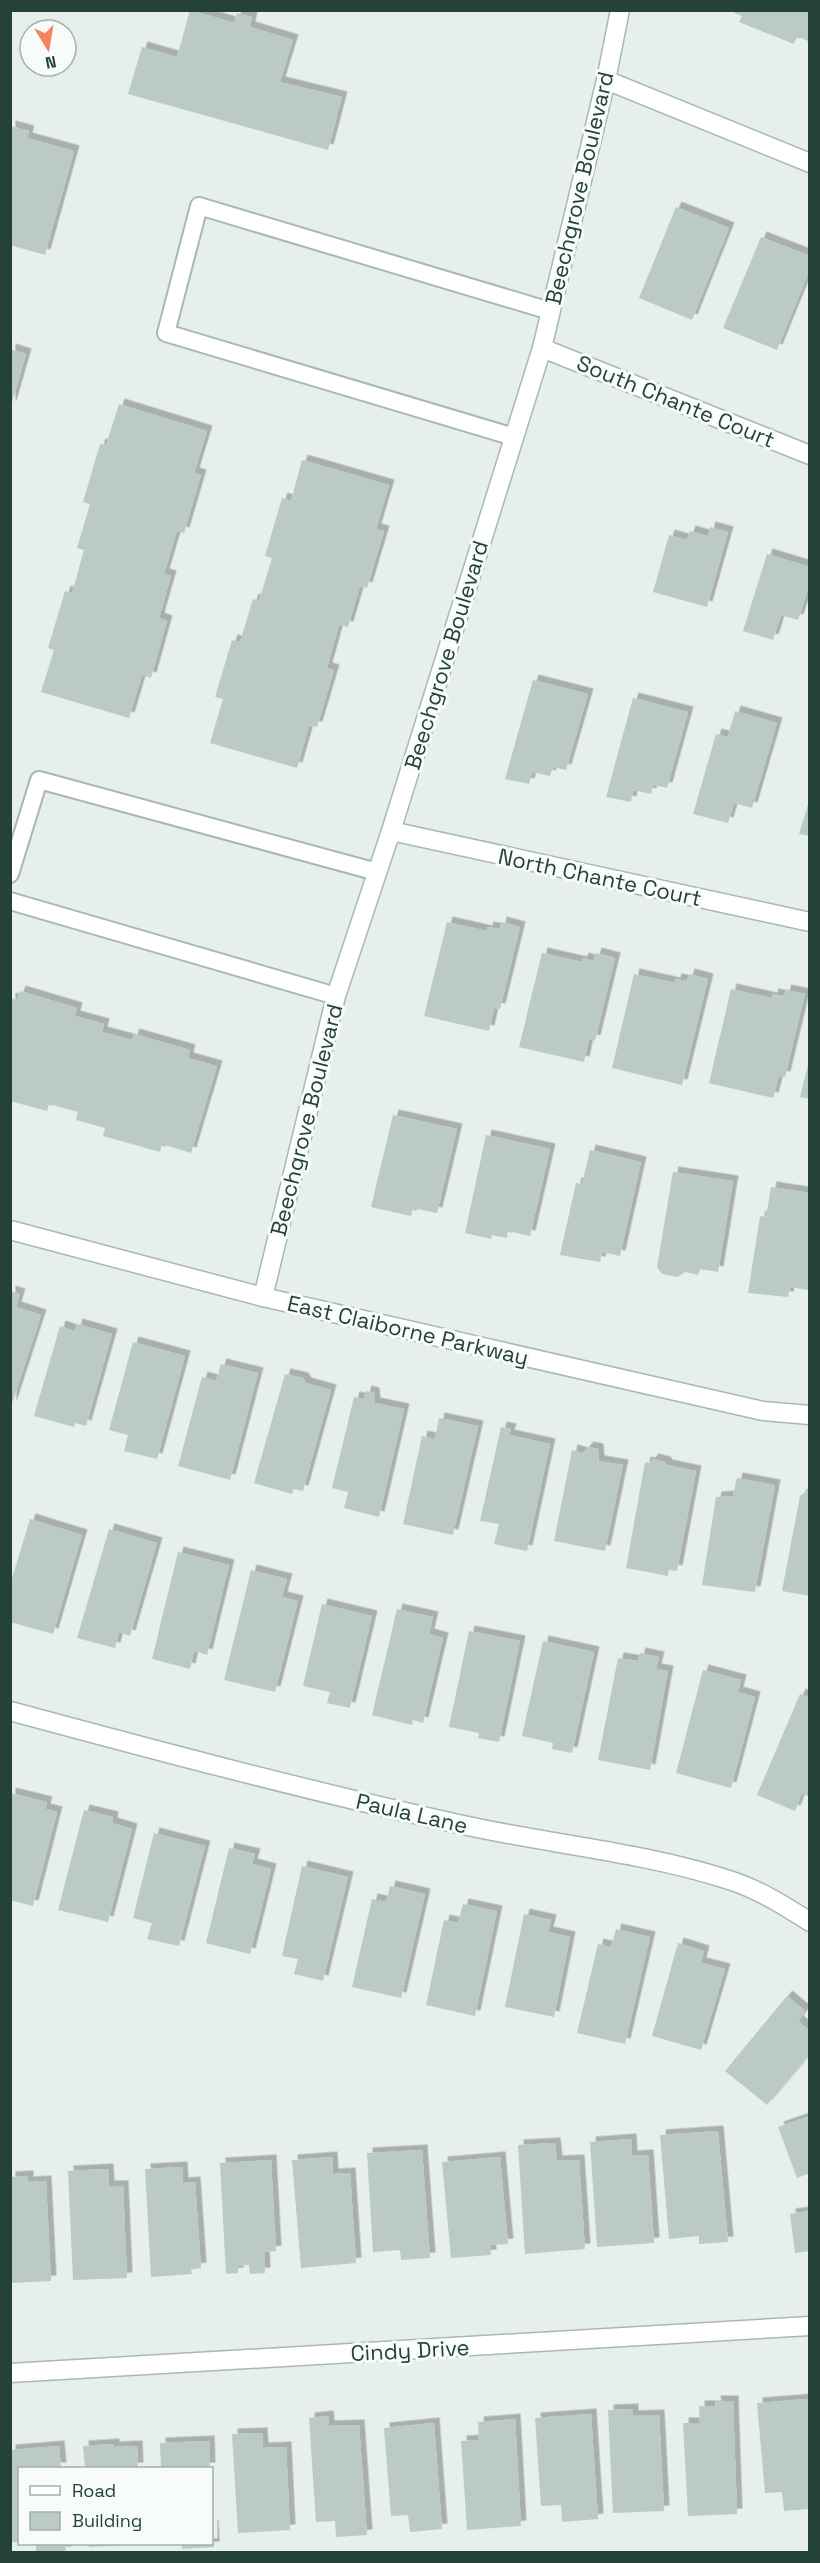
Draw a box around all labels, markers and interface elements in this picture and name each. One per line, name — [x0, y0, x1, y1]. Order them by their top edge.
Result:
north arrow — [18, 18, 78, 78]
text: N — [43, 51, 58, 74]
street label: Beechgrove Boulevard — [539, 69, 619, 307]
street label: South Chante Court — [573, 348, 779, 454]
street label: Beechgrove Boulevard — [398, 537, 494, 773]
street label: North Chante Court — [496, 842, 704, 912]
street label: Beechgrove Boulevard — [264, 1001, 348, 1239]
street label: East Claiborne Parkway — [285, 1289, 531, 1371]
street label: Paula Lane — [353, 1787, 471, 1839]
street label: Cindy Drive — [350, 2333, 470, 2367]
legend — [18, 2467, 213, 2545]
text: Road — [72, 2479, 116, 2502]
text: Building — [72, 2509, 142, 2532]

